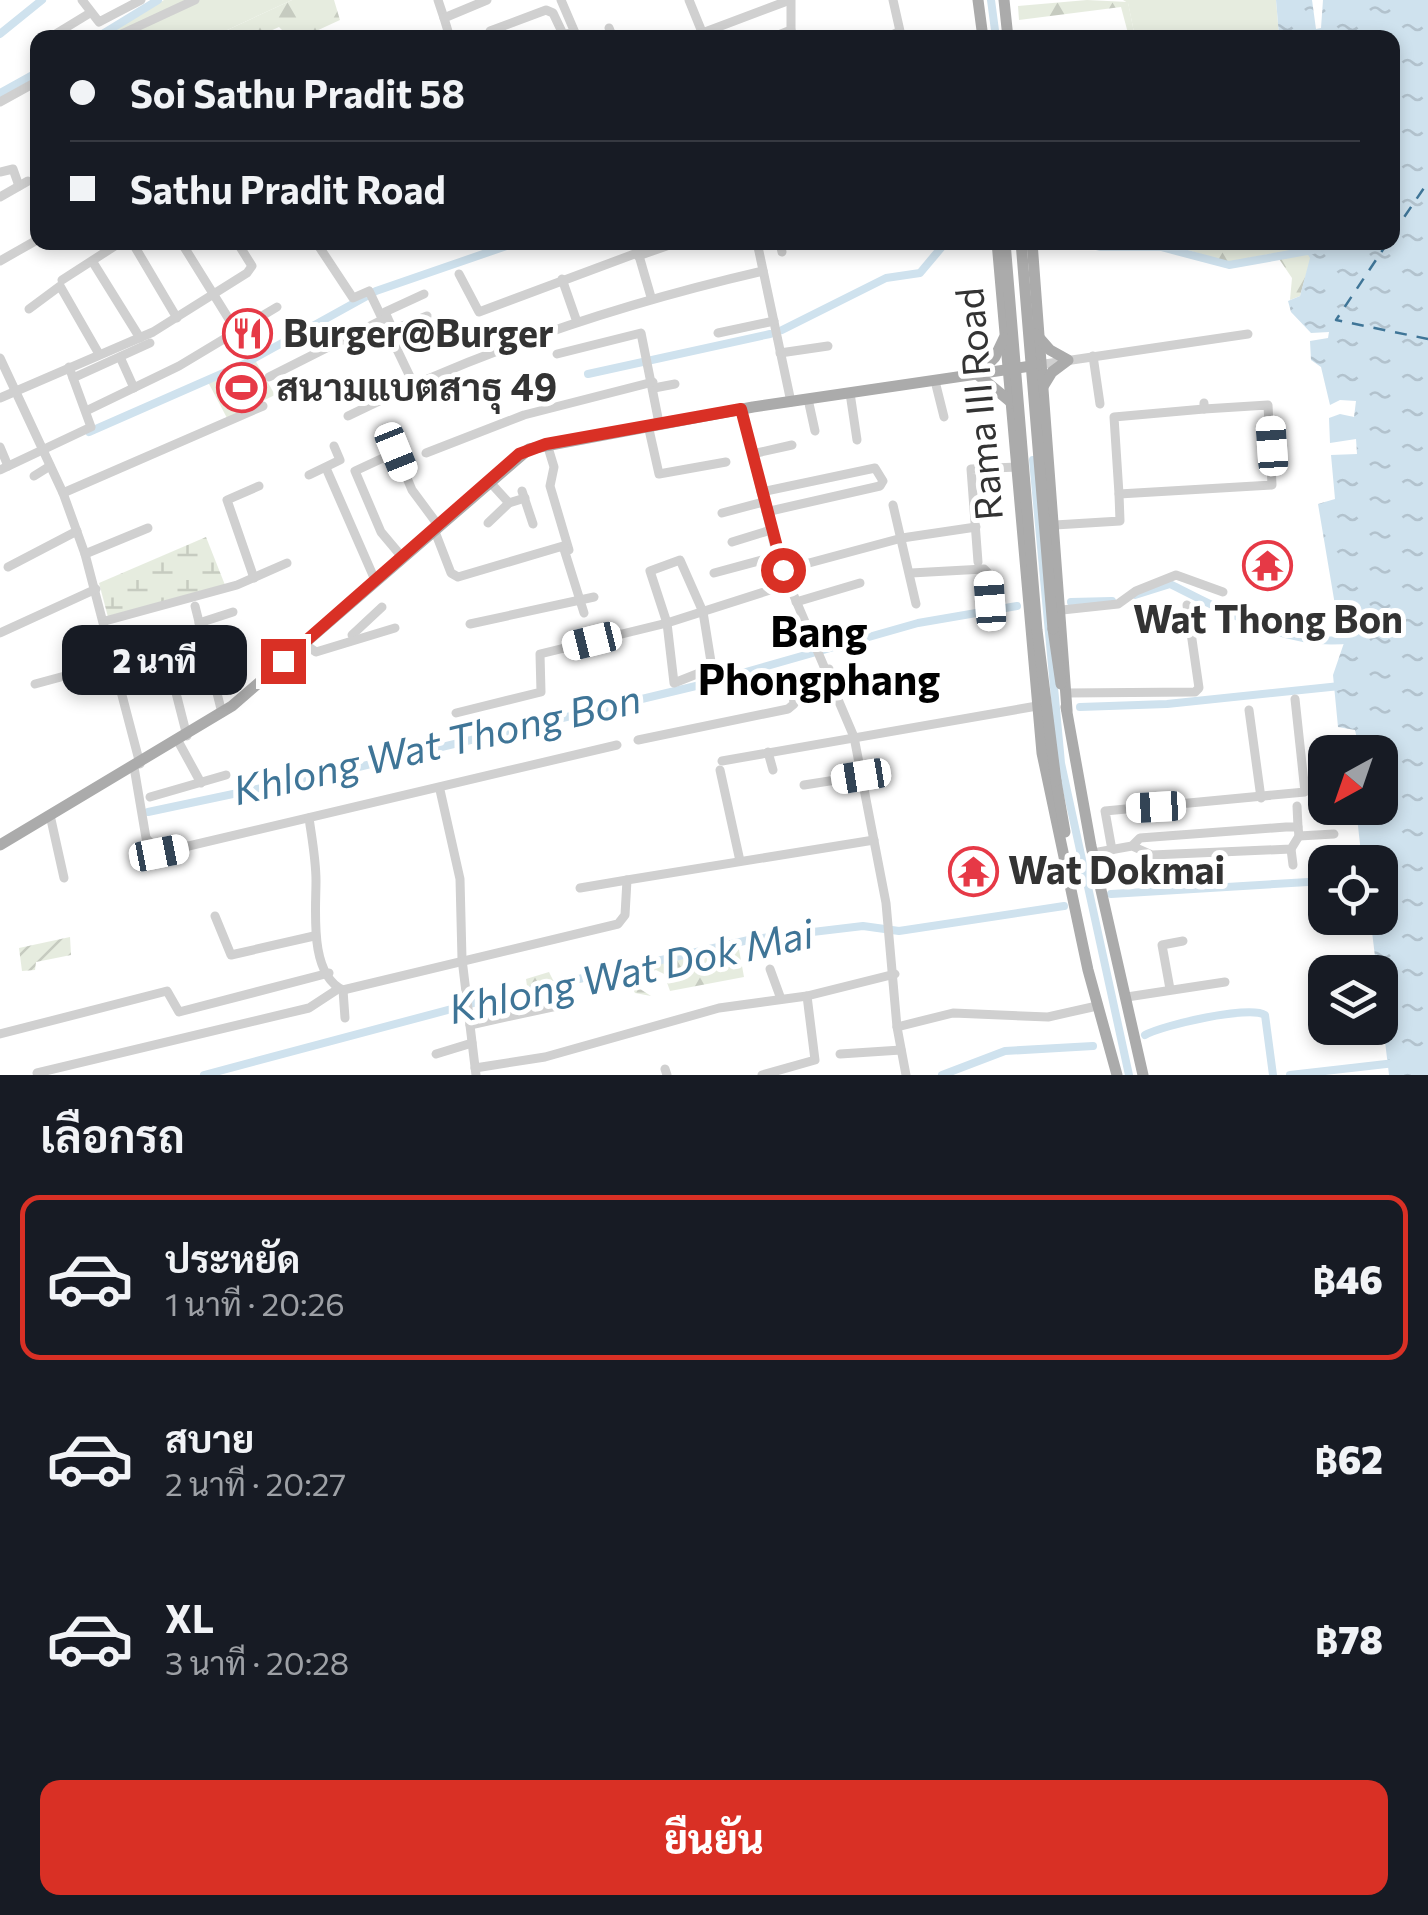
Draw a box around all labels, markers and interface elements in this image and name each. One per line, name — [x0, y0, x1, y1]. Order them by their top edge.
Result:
text: Soi Sathu Pradit 58 — [130, 69, 465, 116]
text: Sathu Pradit Road — [130, 165, 446, 212]
street label: Rama III Road — [944, 286, 1011, 523]
restaurant icon: Burger@Burger — [222, 308, 274, 360]
place label: Burger@Burger — [283, 308, 554, 355]
sports icon: สนามแบตสาธุ 49 — [215, 362, 267, 414]
place label: สนามแบตสาธุ 49 — [276, 362, 557, 414]
car — [1255, 415, 1289, 477]
car — [371, 419, 421, 485]
temple icon: Wat Thong Bon — [1242, 540, 1294, 592]
route start — [761, 548, 806, 593]
car — [973, 570, 1007, 632]
place label: Wat Thong Bon — [1133, 594, 1403, 641]
district label: Bang Phongphang — [698, 604, 940, 704]
car — [559, 619, 625, 663]
callout: 2 นาที — [63, 626, 248, 696]
route end — [261, 639, 306, 684]
text: 2 นาที — [112, 640, 197, 680]
water label: Khlong Wat Thong Bon — [228, 672, 645, 813]
north arrow — [1308, 735, 1398, 825]
map controls — [1308, 735, 1398, 1045]
car — [829, 756, 893, 796]
car — [1125, 790, 1187, 824]
car — [127, 833, 191, 873]
temple icon: Wat Dokmai — [947, 845, 999, 897]
place label: Wat Dokmai — [1008, 845, 1225, 892]
button: locate — [1308, 845, 1398, 935]
water label: Khlong Wat Dok Mai — [444, 907, 819, 1032]
button: layers — [1308, 955, 1398, 1045]
text: เลือกรถ — [40, 1107, 185, 1162]
icon: car — [45, 1233, 135, 1323]
text: ประหยัด — [165, 1234, 300, 1281]
text: ฿46 — [1313, 1255, 1383, 1302]
text: 1 นาที · 20:26 — [165, 1283, 345, 1323]
icon: car — [45, 1413, 135, 1503]
text: สบาย — [165, 1414, 254, 1461]
text: ฿62 — [1315, 1435, 1383, 1482]
text: 2 นาที · 20:27 — [165, 1463, 346, 1503]
icon: car — [45, 1593, 135, 1683]
text: XL — [165, 1594, 214, 1641]
text: ฿78 — [1315, 1615, 1383, 1662]
text: 3 นาที · 20:28 — [165, 1642, 349, 1682]
button: ยืนยัน — [40, 1780, 1388, 1895]

